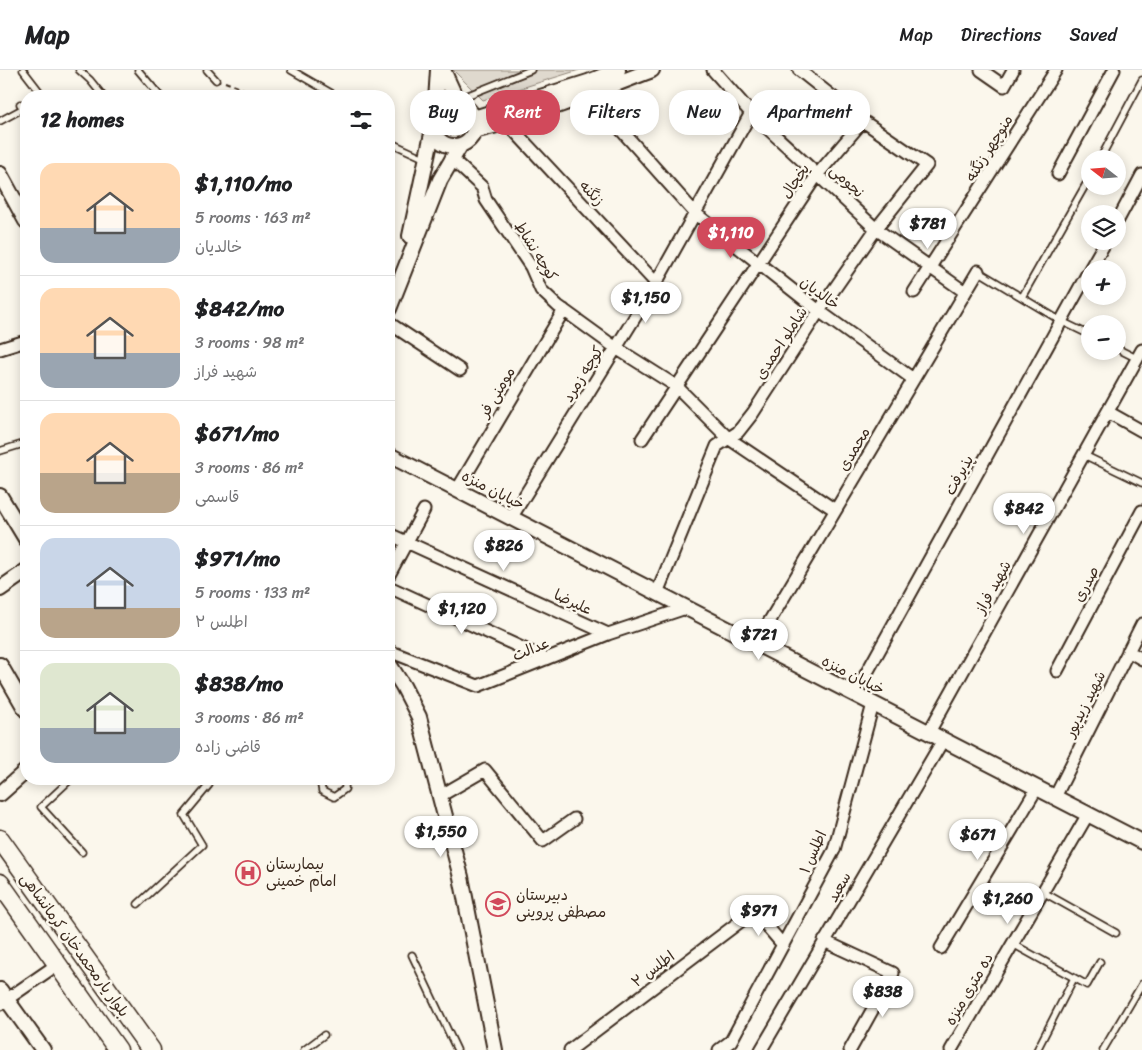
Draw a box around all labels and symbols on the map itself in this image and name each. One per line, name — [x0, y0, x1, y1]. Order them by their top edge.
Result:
street label: منوچهر زنگنه — [958, 109, 1020, 187]
north arrow — [1081, 150, 1126, 195]
street label: یخچال — [773, 158, 817, 204]
street label: نجومی — [823, 158, 871, 204]
street label: زنگنه — [573, 174, 611, 212]
pin: $781 — [898, 208, 958, 250]
street label: کوچه نشاط — [507, 216, 565, 286]
pin: $1,110 — [690, 216, 772, 259]
street label: خالدیان — [795, 269, 845, 317]
pin: $1,150 — [605, 282, 687, 324]
street label: شاملو احمدی — [748, 301, 814, 385]
street label: کوچه زمرد — [555, 341, 611, 407]
street label: مومنی فر — [471, 361, 522, 424]
street label: محمدی — [831, 422, 877, 476]
street label: پذیرفت — [937, 450, 981, 500]
street label: خیابان منزه — [457, 463, 529, 517]
pin: $842 — [994, 492, 1054, 535]
pin: $826 — [474, 530, 534, 572]
street label: شهید فراز — [967, 555, 1018, 620]
street label: صدری — [1066, 561, 1106, 607]
street label: علیرضا — [549, 582, 597, 622]
pin: $1,120 — [421, 592, 503, 635]
pin: $721 — [729, 618, 789, 661]
street label: عدالت — [508, 630, 554, 668]
street label: خیابان منزه — [817, 648, 889, 702]
street label: شهید زیدپور — [1057, 666, 1113, 743]
pin: $1,550 — [400, 816, 482, 858]
pin: $671 — [948, 818, 1008, 861]
street label: اطلس ۱ — [792, 826, 834, 878]
place label: بیمارستان امام خمینی — [266, 851, 337, 894]
hospital icon: بیمارستان امام خمینی — [235, 860, 261, 886]
street label: بلوار یارمحمدخان کرمانشاهی — [14, 867, 136, 1023]
street label: سعید — [820, 867, 858, 907]
place label: دبیرستان مصطفی پروینی — [516, 882, 606, 925]
pin: $1,260 — [967, 882, 1049, 925]
school or university icon: دبیرستان مصطفی پروینی — [485, 891, 511, 917]
pin: $971 — [729, 894, 789, 937]
street label: اطلس ۲ — [625, 944, 681, 994]
street label: ده متری منزه — [938, 948, 1000, 1030]
pin: $838 — [853, 976, 913, 1018]

